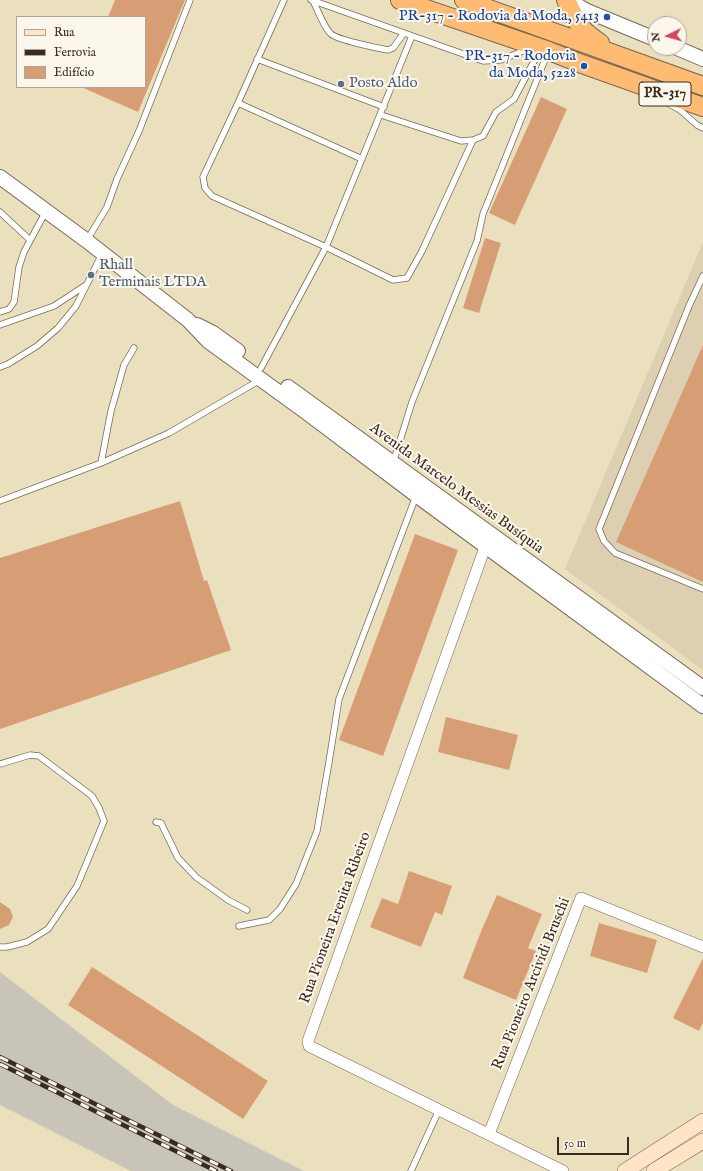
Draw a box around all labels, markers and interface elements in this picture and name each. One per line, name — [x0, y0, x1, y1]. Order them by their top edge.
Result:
place label: PR-317 - Rodovia da Moda, 5413 — [399, 8, 599, 26]
marker: PR-317 - Rodovia da Moda, 5413 — [602, 12, 612, 22]
legend — [16, 16, 146, 88]
north arrow — [647, 16, 687, 56]
text: Rua — [54, 25, 74, 40]
text: N — [649, 32, 663, 42]
text: Ferrovia — [54, 45, 96, 60]
place label: PR-317 - Rodovia da Moda, 5228 — [465, 48, 576, 83]
marker: PR-317 - Rodovia da Moda, 5228 — [579, 61, 589, 71]
text: Edifício — [54, 65, 94, 80]
place label: Posto Aldo — [349, 75, 417, 93]
marker: Posto Aldo — [336, 79, 346, 89]
road number: PR-317 — [639, 82, 691, 106]
place label: Rhall Terminais LTDA — [99, 257, 207, 292]
marker: Rhall Terminais LTDA — [86, 270, 96, 280]
street label: Avenida Marcelo Messias Busíquia — [365, 420, 547, 558]
street label: Rua Pioneira Erenita Ribeiro — [297, 830, 375, 1006]
street label: Rua Pioneiro Arcividi Bruschi — [489, 895, 575, 1073]
scale bar — [559, 1129, 631, 1155]
text: 50 m — [564, 1136, 586, 1151]

